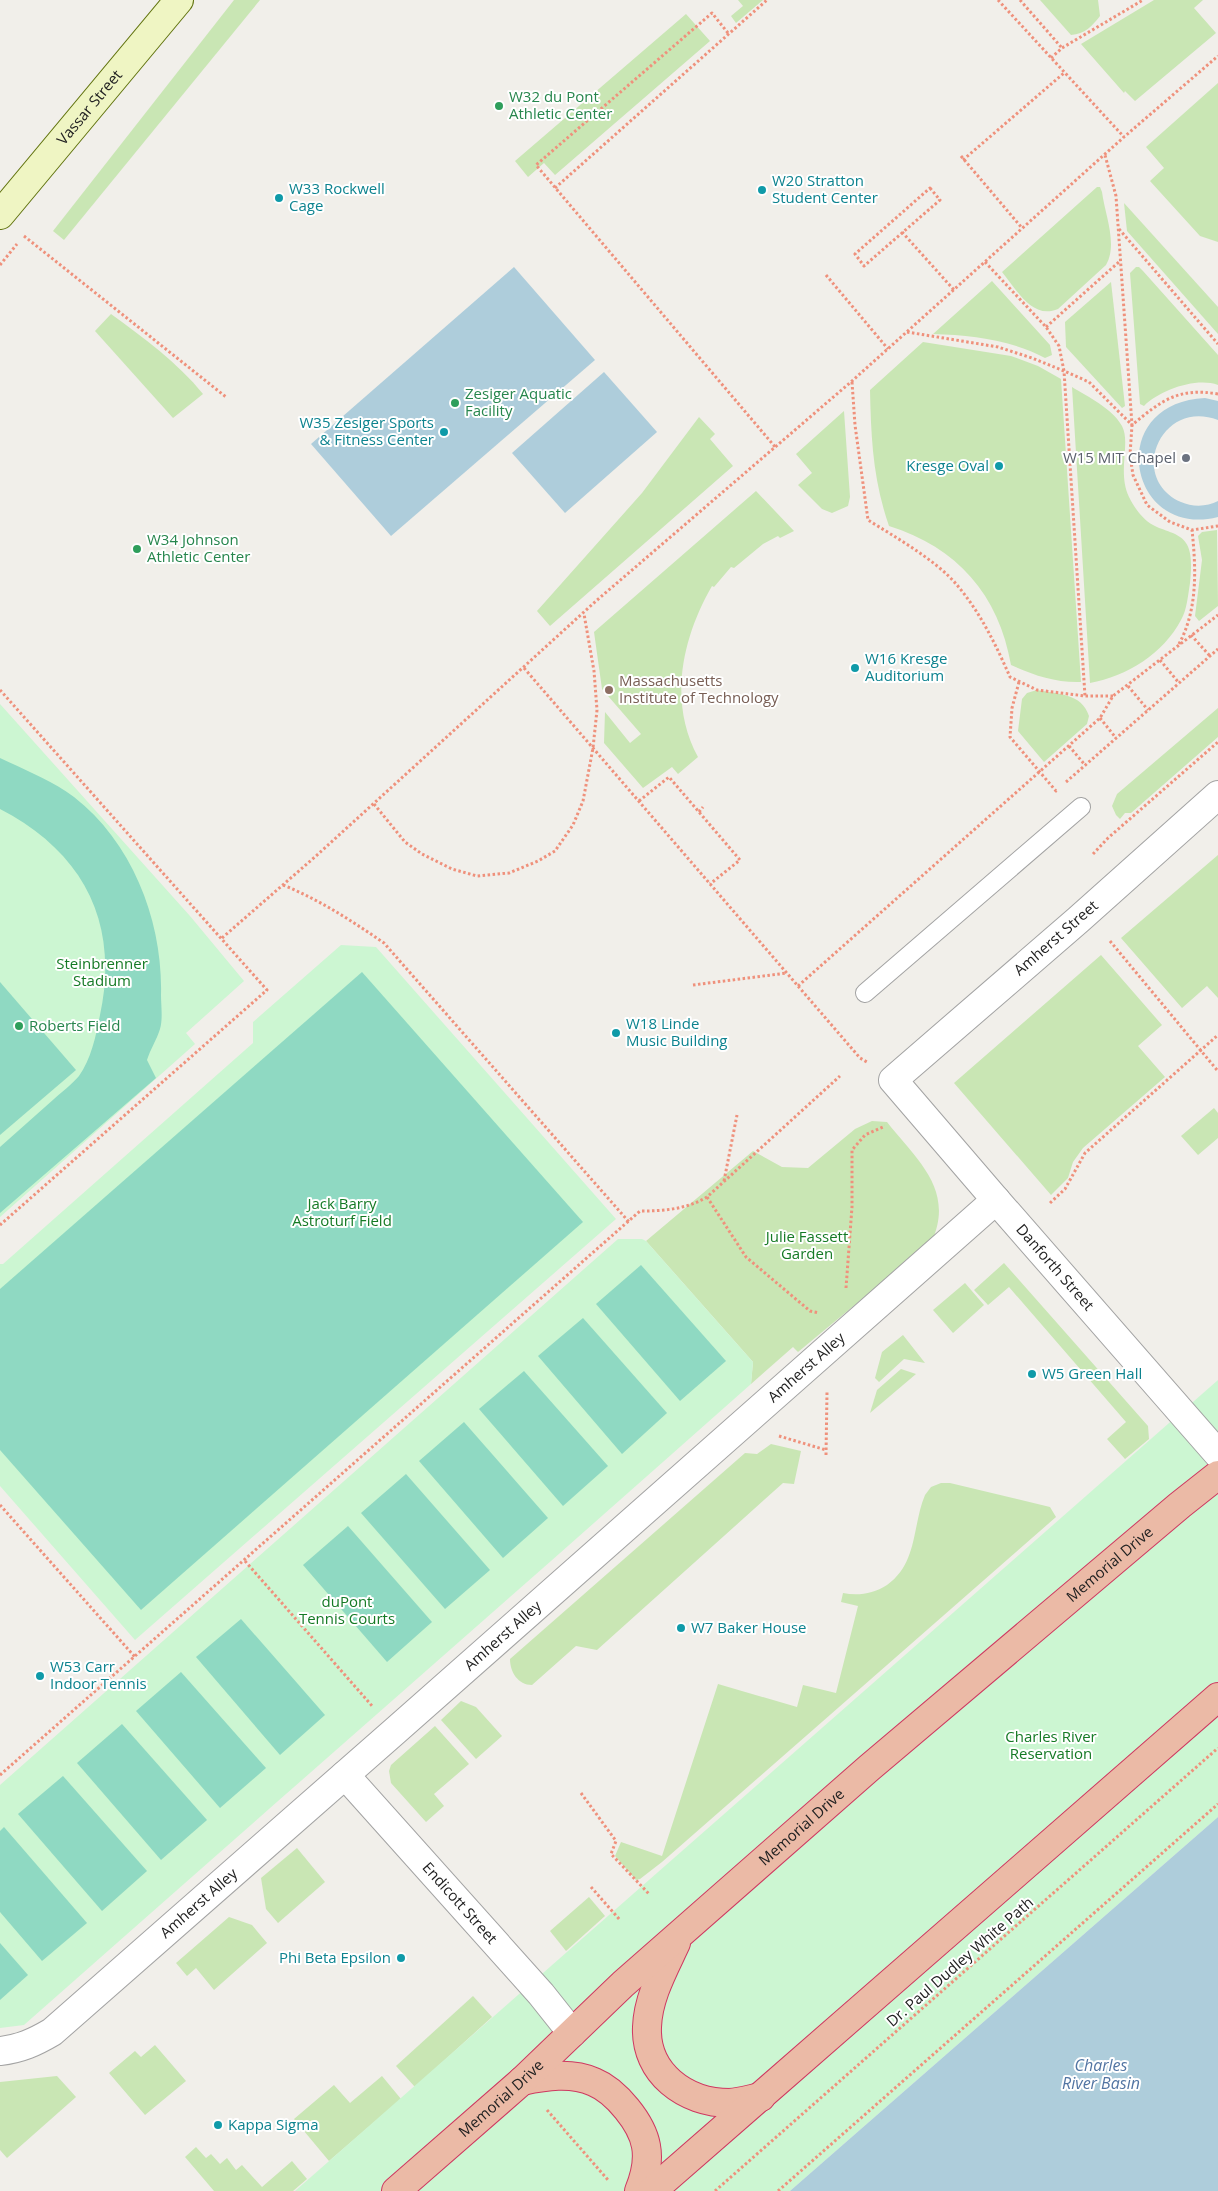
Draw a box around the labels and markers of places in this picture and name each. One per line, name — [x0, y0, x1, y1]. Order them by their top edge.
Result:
place label: W32 du Pont Athletic Center — [509, 86, 612, 123]
marker: W32 du Pont Athletic Center — [493, 100, 505, 112]
place label: W20 Stratton Student Center — [772, 170, 878, 207]
place label: W33 Rockwell Cage — [289, 178, 385, 215]
marker: W20 Stratton Student Center — [756, 184, 768, 196]
marker: W33 Rockwell Cage — [273, 192, 285, 204]
place label: Zesiger Aquatic Facility — [465, 383, 572, 420]
marker: Zesiger Aquatic Facility — [449, 397, 461, 409]
place label: W35 Zesiger Sports & Fitness Center — [300, 412, 434, 449]
marker: W35 Zesiger Sports & Fitness Center — [438, 426, 450, 438]
place label: W15 MIT Chapel — [1063, 447, 1176, 467]
marker: W15 MIT Chapel — [1180, 452, 1192, 464]
place label: Kresge Oval — [906, 455, 989, 475]
marker: Kresge Oval — [993, 460, 1005, 472]
place label: W34 Johnson Athletic Center — [147, 529, 250, 566]
marker: W34 Johnson Athletic Center — [131, 543, 143, 555]
place label: W16 Kresge Auditorium — [865, 648, 947, 685]
marker: W16 Kresge Auditorium — [849, 662, 861, 674]
place label: Massachusetts Institute of Technology — [619, 670, 779, 707]
marker: Massachusetts Institute of Technology — [603, 684, 615, 696]
place label: W18 Linde Music Building — [626, 1013, 727, 1050]
place label: Roberts Field — [29, 1015, 120, 1035]
marker: Roberts Field — [13, 1020, 25, 1032]
marker: W18 Linde Music Building — [610, 1027, 622, 1039]
place label: W5 Green Hall — [1042, 1363, 1142, 1383]
marker: W5 Green Hall — [1026, 1368, 1038, 1380]
place label: W7 Baker House — [691, 1617, 807, 1637]
marker: W7 Baker House — [675, 1622, 687, 1634]
place label: W53 Carr Indoor Tennis — [50, 1656, 147, 1693]
marker: W53 Carr Indoor Tennis — [34, 1670, 46, 1682]
place label: Phi Beta Epsilon — [279, 1947, 391, 1967]
marker: Phi Beta Epsilon — [395, 1952, 407, 1964]
place label: Kappa Sigma — [228, 2114, 318, 2134]
marker: Kappa Sigma — [212, 2119, 224, 2131]

